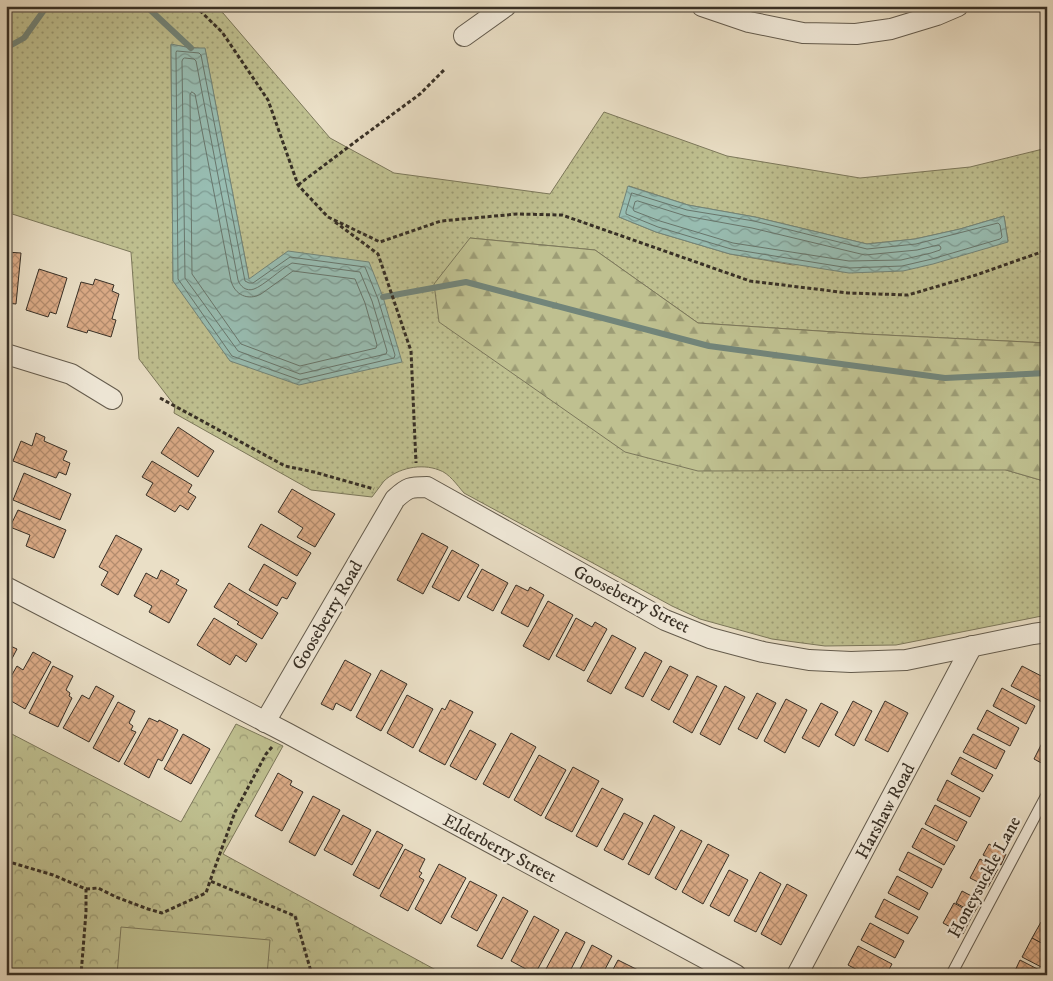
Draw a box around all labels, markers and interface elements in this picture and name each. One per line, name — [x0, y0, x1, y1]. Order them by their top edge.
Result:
street label: Gooseberry Road — [288, 557, 368, 674]
street label: Gooseberry Street — [570, 561, 694, 639]
street label: Harshaw Road — [851, 760, 920, 863]
street label: Elderberry Street — [439, 810, 560, 888]
street label: Honeysuckle Lane — [944, 813, 1026, 942]

